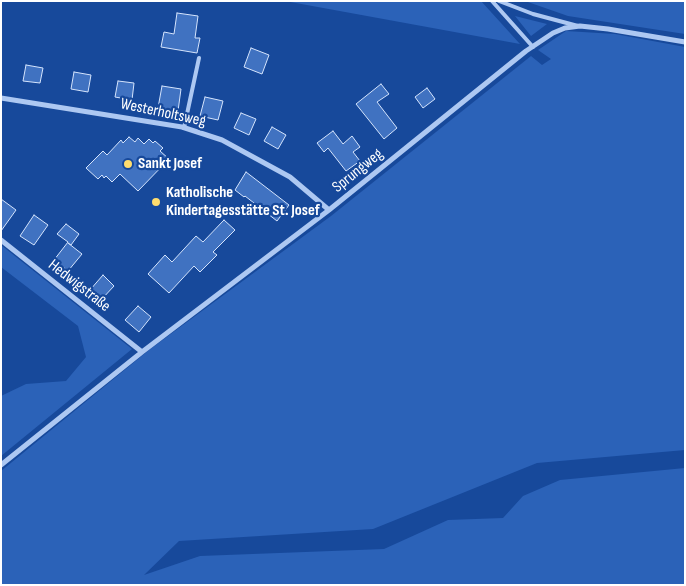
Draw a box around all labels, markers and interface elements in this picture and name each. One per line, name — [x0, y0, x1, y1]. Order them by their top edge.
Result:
street label: Westerholtsweg — [119, 95, 207, 131]
street label: Sprungweg — [329, 145, 387, 197]
place label: Sankt Josef — [138, 154, 202, 174]
marker: Sankt Josef — [122, 158, 134, 170]
place label: Katholische Kindertagesstätte St. Josef — [166, 183, 320, 221]
marker: Katholische Kindertagesstätte St. Josef — [150, 196, 162, 208]
street label: Hedwigstraße — [44, 256, 114, 316]

